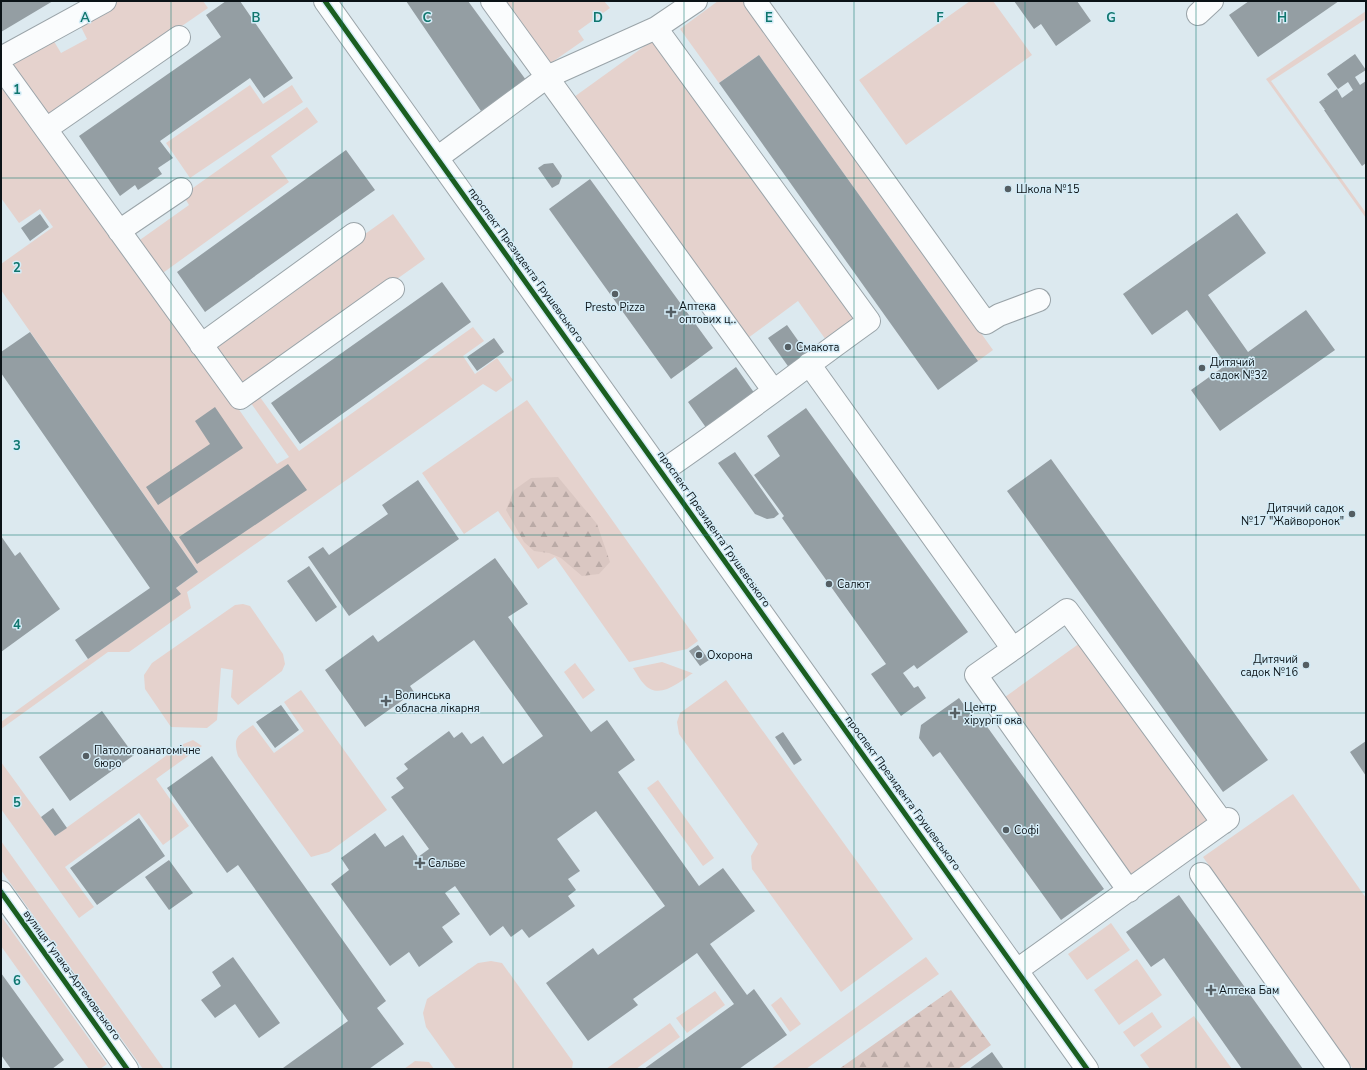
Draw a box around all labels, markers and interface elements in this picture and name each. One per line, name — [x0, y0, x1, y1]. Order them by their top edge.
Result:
text: A — [80, 9, 90, 27]
text: B — [252, 9, 261, 27]
text: C — [423, 9, 432, 27]
text: D — [593, 9, 603, 27]
text: E — [765, 9, 773, 27]
text: F — [936, 9, 944, 27]
text: G — [1106, 9, 1116, 27]
text: H — [1277, 9, 1287, 27]
text: 1 — [13, 81, 21, 99]
place label: Школа №15 — [1016, 182, 1080, 197]
marker: Школа №15 — [1003, 184, 1013, 194]
street label: проспект Президента Грушевського — [465, 185, 587, 345]
text: 2 — [13, 259, 21, 277]
marker: Presto Pizza — [610, 289, 620, 299]
place label: Аптека оптових ц‥ — [679, 299, 736, 327]
place label: Presto Pizza — [585, 300, 645, 315]
marker: Аптека оптових ц‥ — [666, 307, 676, 317]
place label: Смакота — [796, 340, 839, 355]
marker: Смакота — [783, 342, 793, 352]
place label: Дитячий садок №32 — [1210, 355, 1268, 383]
marker: Дитячий садок №32 — [1197, 363, 1207, 373]
text: 3 — [13, 437, 21, 455]
street label: проспект Президента Грушевського — [654, 448, 774, 610]
place label: Дитячий садок №17 "Жайворонок" — [1241, 501, 1344, 529]
marker: Дитячий садок №17 "Жайворонок" — [1347, 509, 1357, 519]
place label: Салют — [837, 577, 870, 592]
marker: Салют — [824, 579, 834, 589]
text: 4 — [13, 616, 21, 634]
place label: Охорона — [707, 648, 753, 663]
marker: Охорона — [694, 650, 704, 660]
place label: Дитячий садок №16 — [1240, 652, 1298, 680]
marker: Дитячий садок №16 — [1301, 660, 1311, 670]
place label: Волинська обласна лікарня — [395, 688, 480, 716]
marker: Волинська обласна лікарня — [380, 695, 392, 707]
place label: Центр хірургії ока — [964, 700, 1022, 728]
marker: Центр хірургії ока — [949, 707, 961, 719]
street label: проспект Президента Грушевського — [842, 713, 964, 873]
place label: Патологоанатомічне бюро — [94, 743, 201, 771]
marker: Патологоанатомічне бюро — [81, 751, 91, 761]
text: 5 — [13, 794, 21, 812]
place label: Софі — [1014, 823, 1039, 838]
marker: Софі — [1001, 825, 1011, 835]
place label: Сальве — [428, 856, 465, 871]
marker: Сальве — [415, 858, 425, 868]
street label: вулиця Гулака-Артемовського — [20, 907, 124, 1043]
text: 6 — [13, 972, 21, 990]
place label: Аптека Бам — [1219, 983, 1279, 998]
marker: Аптека Бам — [1206, 985, 1216, 995]

